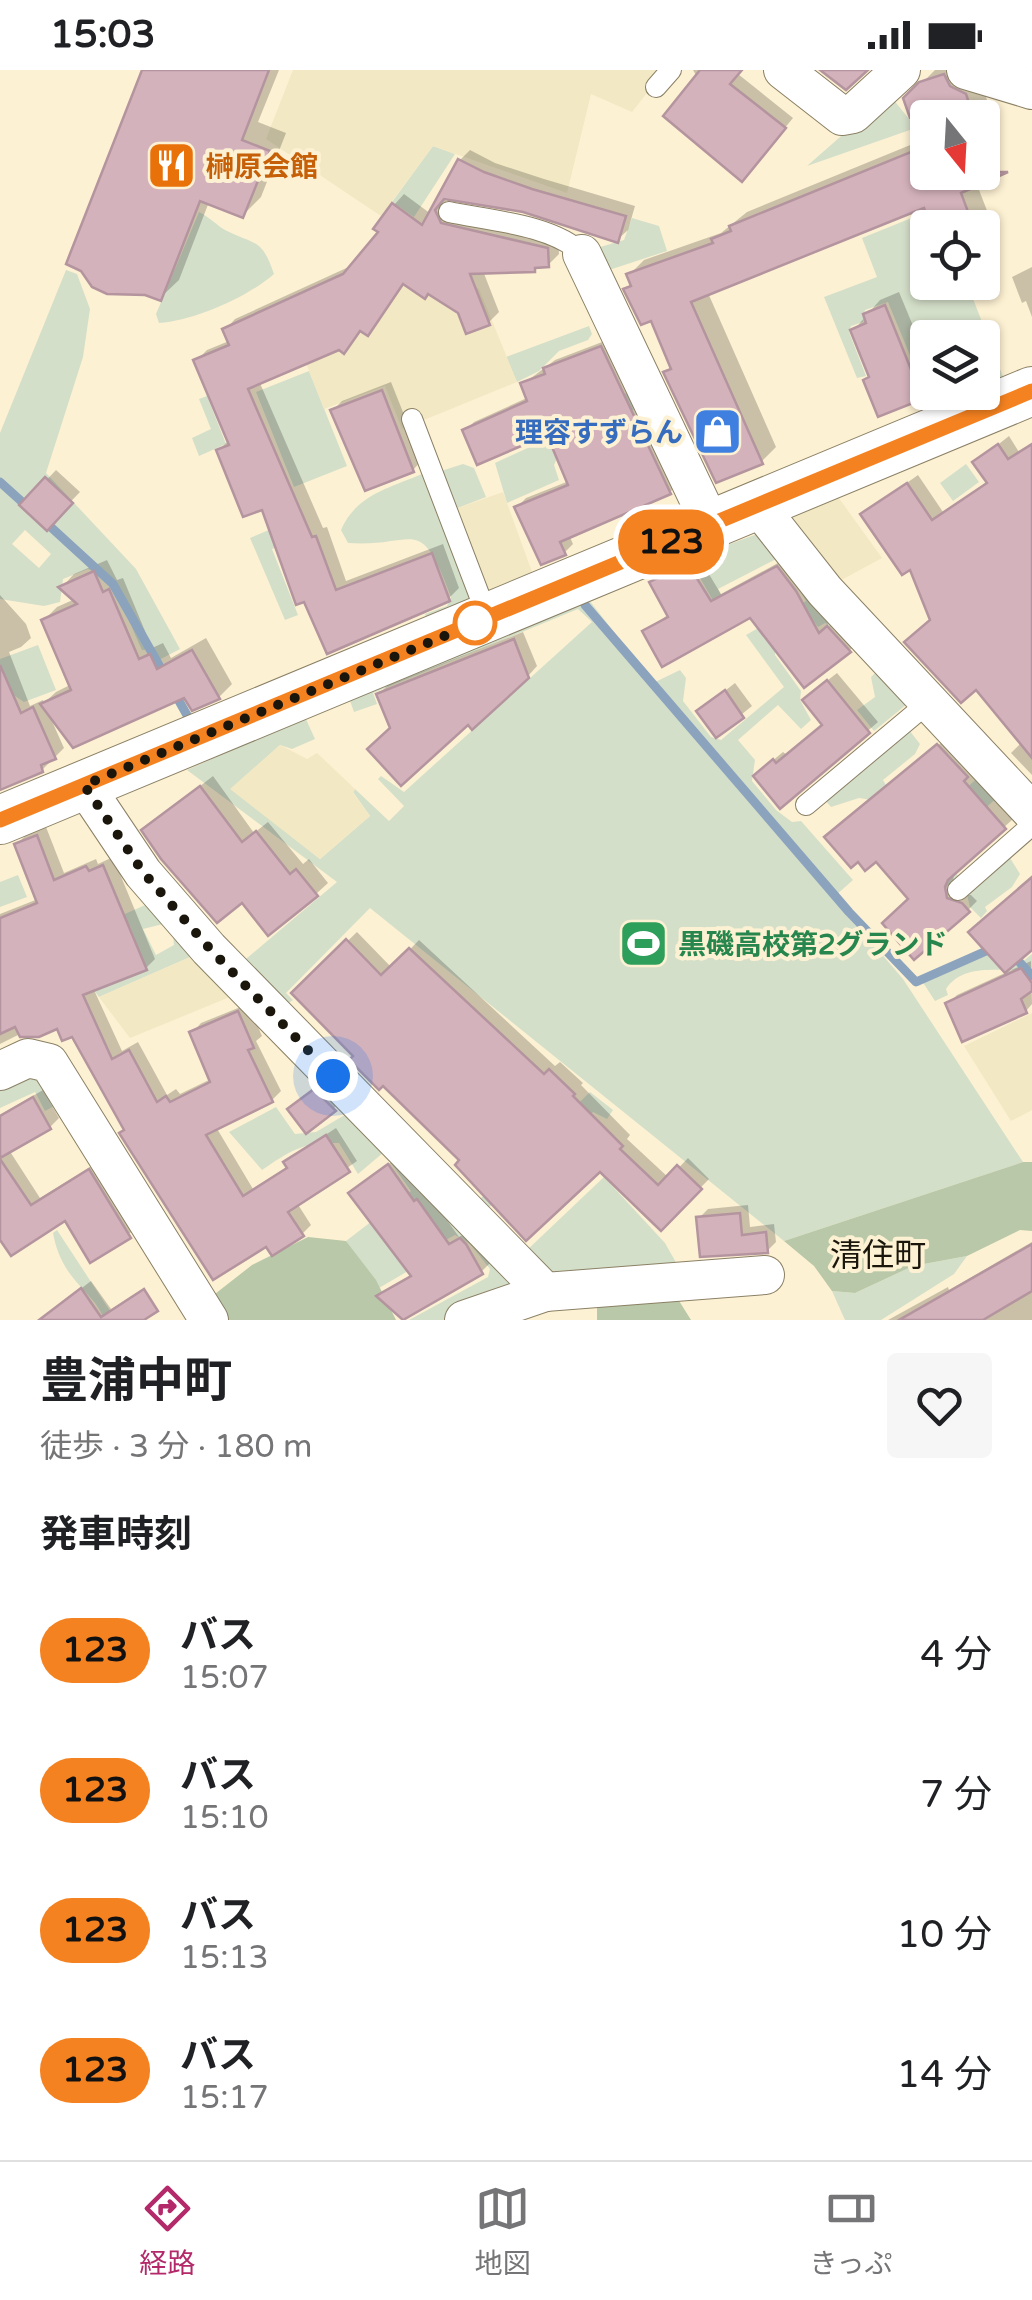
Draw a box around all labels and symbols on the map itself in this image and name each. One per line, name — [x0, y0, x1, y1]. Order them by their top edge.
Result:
north arrow — [910, 100, 1000, 190]
restaurant icon: 榊原会館 — [145, 140, 197, 192]
place label: 榊原会館 — [206, 150, 318, 184]
shop icon: 理容すずらん — [692, 406, 744, 458]
place label: 理容すずらん — [515, 416, 683, 450]
line badge: 123 — [614, 510, 728, 574]
unlabelled marker — [454, 602, 496, 644]
sports icon: 黒磯高校第2グランド — [617, 918, 669, 970]
place label: 黒磯高校第2グランド — [678, 928, 948, 962]
your location — [308, 1051, 358, 1101]
district label: 清住町 — [830, 1237, 926, 1275]

